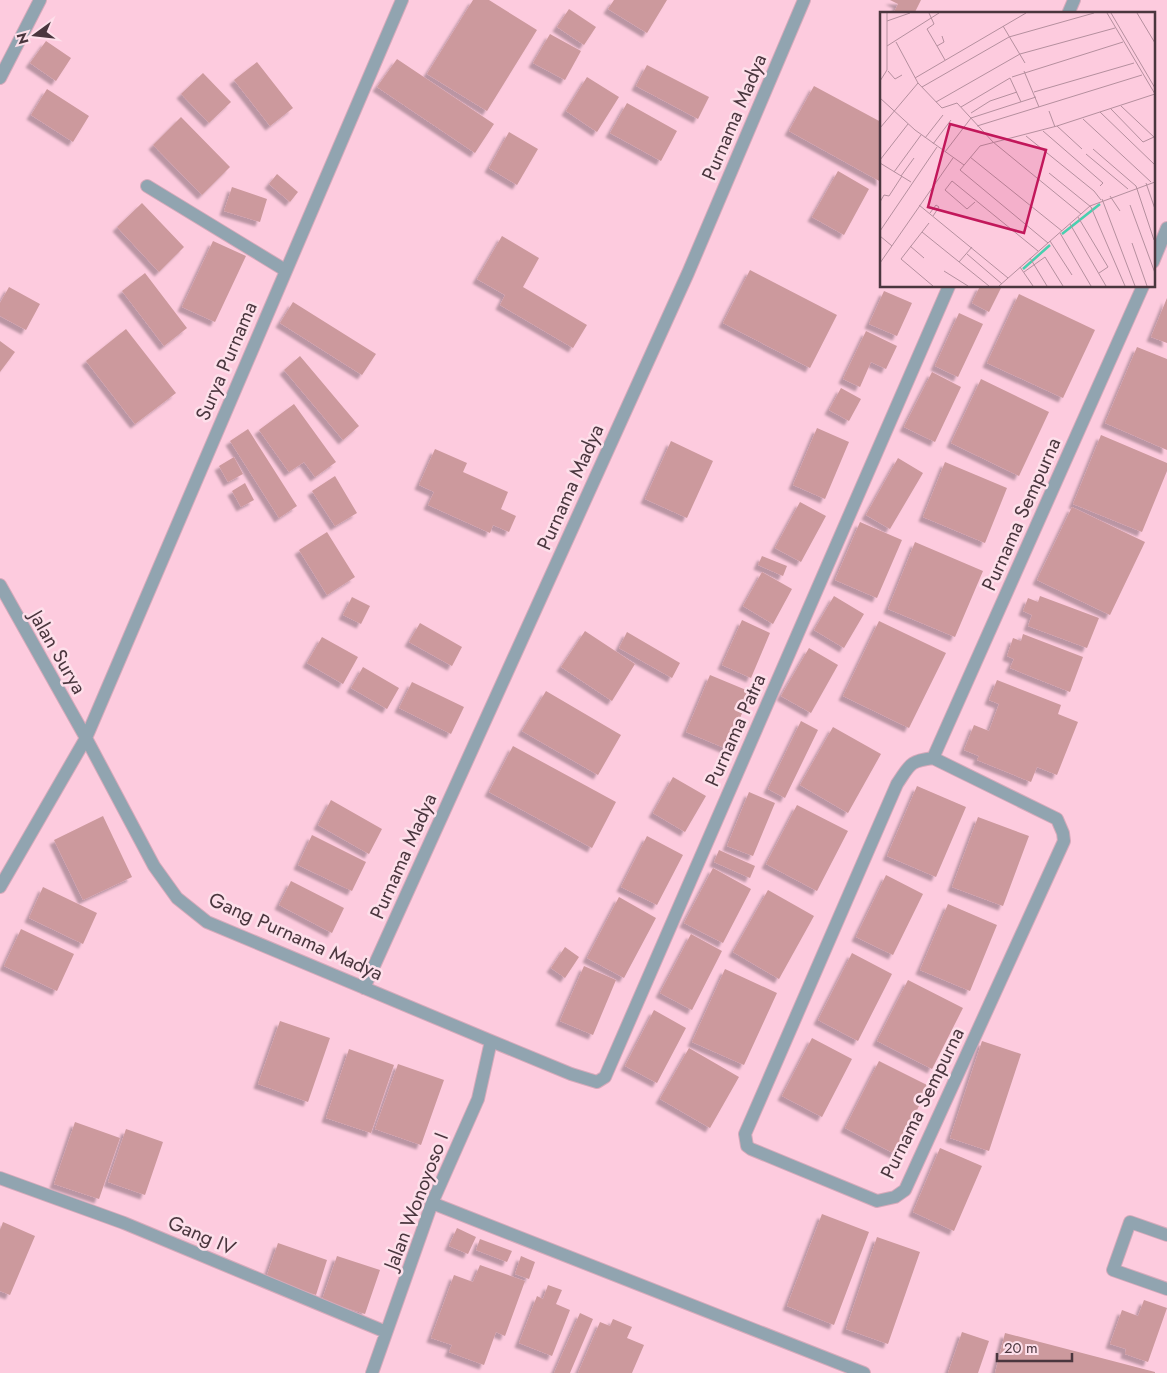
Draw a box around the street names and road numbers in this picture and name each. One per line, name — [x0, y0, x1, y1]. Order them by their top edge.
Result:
street label: Purnama Madya — [695, 49, 774, 185]
street label: Surya Purnama — [188, 297, 265, 425]
street label: Purnama Madya — [530, 420, 611, 555]
street label: Purnama Sempurna — [975, 433, 1068, 595]
street label: Jalan Surya — [20, 602, 93, 700]
street label: Purnama Patra — [698, 669, 773, 791]
street label: Purnama Madya — [363, 789, 444, 924]
street label: Gang Purnama Madya — [204, 885, 388, 988]
street label: Purnama Sempurna — [873, 1023, 972, 1184]
street label: Jalan Wonoyoso I — [376, 1128, 456, 1277]
street label: Gang IV — [163, 1208, 241, 1263]

